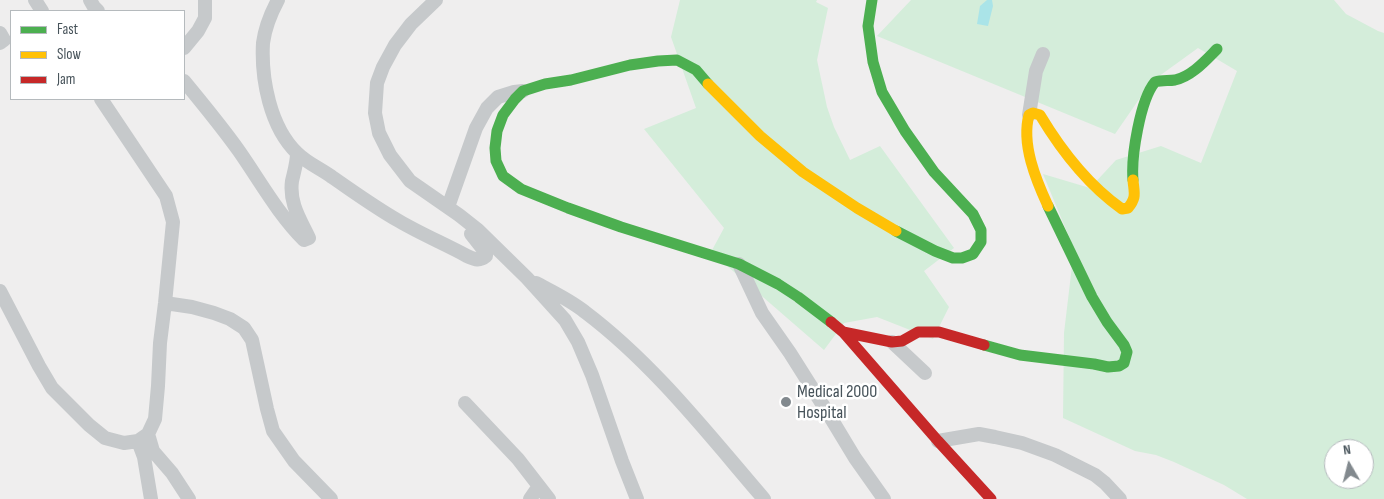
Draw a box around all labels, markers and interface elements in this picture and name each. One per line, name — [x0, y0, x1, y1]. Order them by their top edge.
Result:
legend — [10, 10, 185, 100]
text: Fast — [57, 20, 78, 39]
text: Slow — [57, 45, 81, 64]
text: Jam — [57, 70, 75, 89]
place label: Medical 2000 Hospital — [797, 381, 877, 424]
marker: Medical 2000 Hospital — [779, 395, 793, 409]
north arrow — [1324, 439, 1374, 489]
text: N — [1342, 441, 1352, 459]

